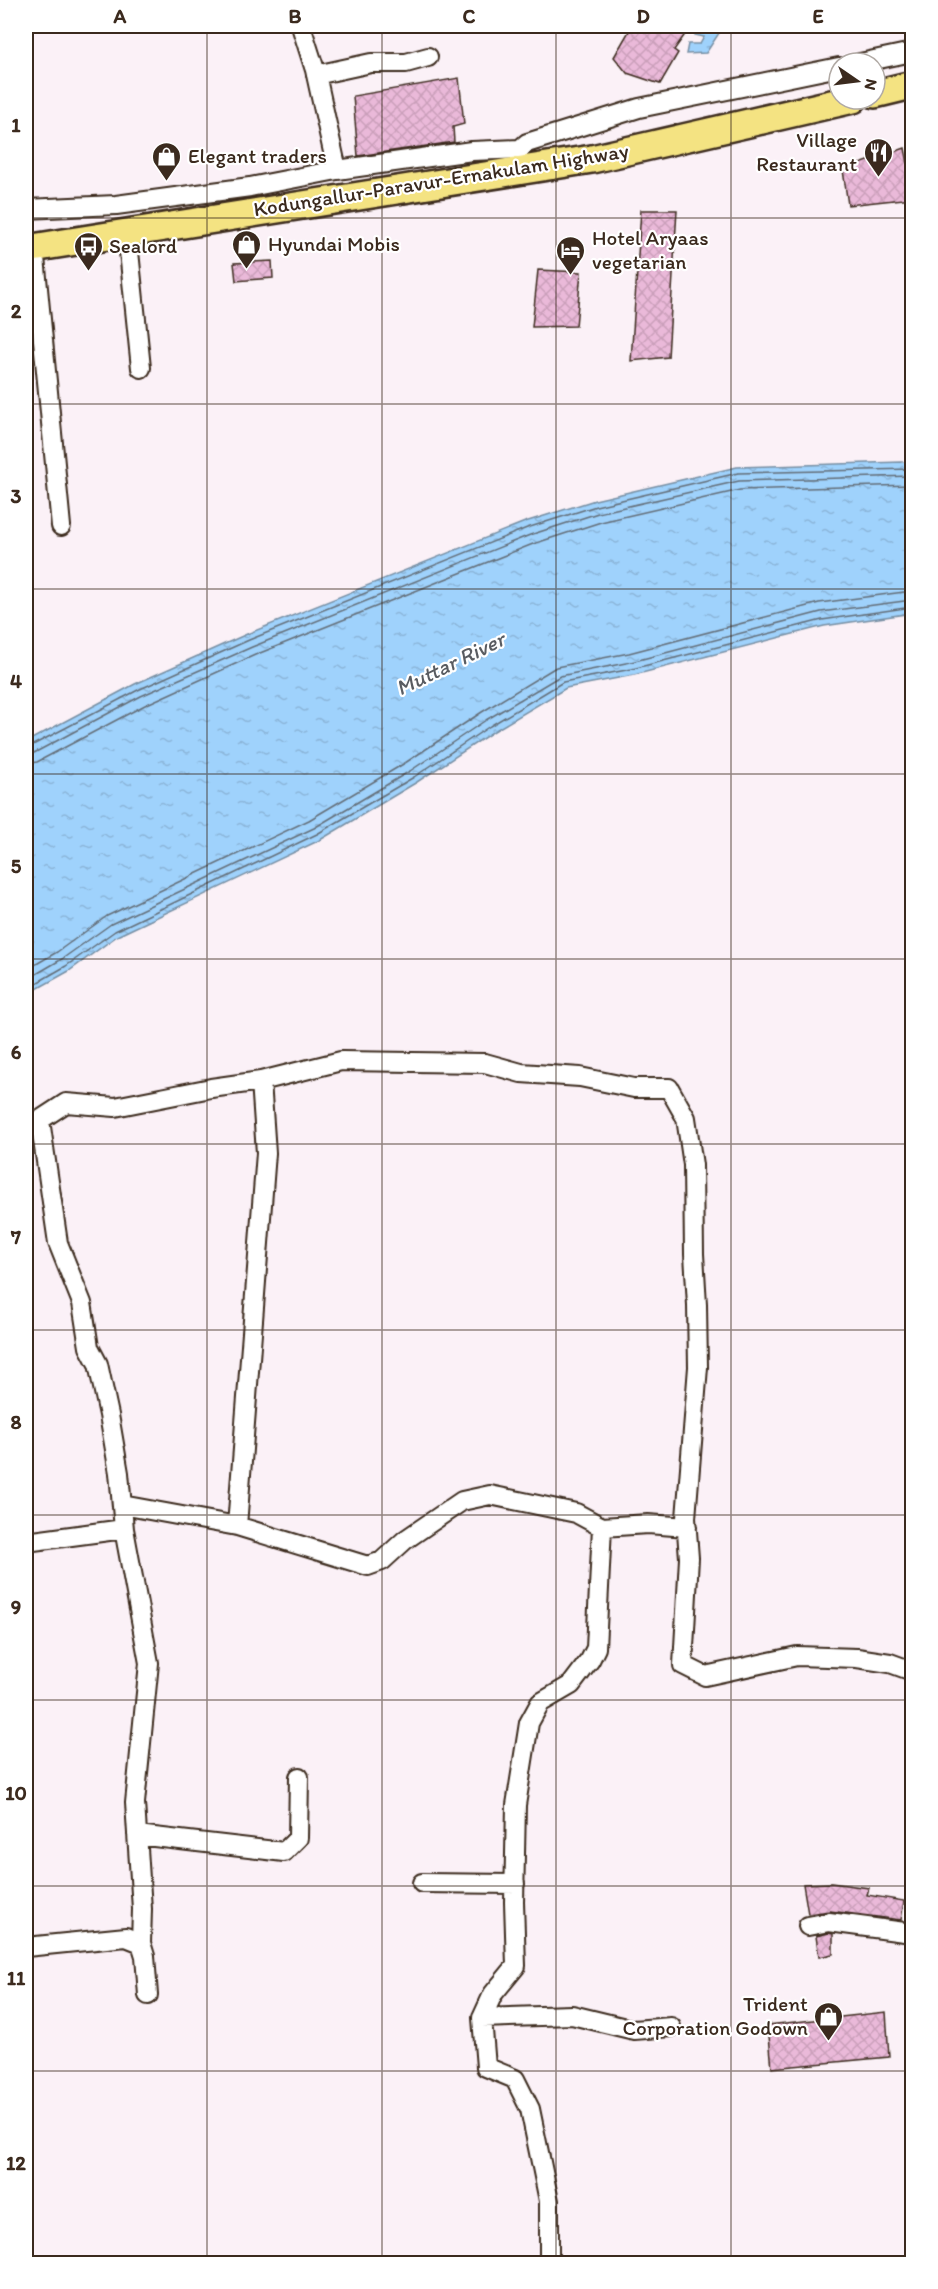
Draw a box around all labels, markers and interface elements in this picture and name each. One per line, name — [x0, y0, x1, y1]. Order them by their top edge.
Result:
text: A — [113, 4, 127, 28]
text: B — [289, 4, 302, 28]
text: C — [463, 4, 476, 28]
text: D — [636, 4, 650, 28]
text: E — [812, 4, 824, 28]
north arrow — [827, 51, 887, 111]
text: N — [861, 77, 882, 92]
text: 1 — [11, 113, 21, 137]
place label: Village Restaurant — [756, 127, 857, 176]
restaurant icon: Village Restaurant — [862, 136, 894, 178]
street label: Kodungallur-Paravur-Ernakulam Highway — [252, 137, 630, 222]
shop icon: Elegant traders — [151, 140, 183, 182]
place label: Elegant traders — [188, 143, 327, 168]
place label: Hotel Aryaas vegetarian — [592, 225, 709, 274]
shop icon: Hyundai Mobis — [231, 228, 263, 270]
bus stop icon: Sealord — [72, 230, 104, 272]
place label: Hyundai Mobis — [268, 231, 400, 256]
place label: Sealord — [109, 233, 178, 258]
hotel icon: Hotel Aryaas vegetarian — [555, 234, 587, 276]
text: 2 — [11, 299, 22, 323]
text: 3 — [11, 484, 22, 508]
water label: Muttar River — [391, 624, 511, 702]
text: 4 — [10, 669, 22, 693]
text: 5 — [11, 854, 22, 878]
text: 6 — [11, 1040, 22, 1064]
text: 7 — [10, 1225, 21, 1249]
text: 8 — [11, 1410, 22, 1434]
text: 9 — [11, 1595, 21, 1619]
text: 10 — [5, 1781, 27, 1805]
text: 11 — [7, 1966, 26, 1990]
place label: Trident Corporation Godown — [622, 1991, 808, 2040]
shop icon: Trident Corporation Godown — [813, 2000, 845, 2042]
text: 12 — [6, 2151, 26, 2175]

